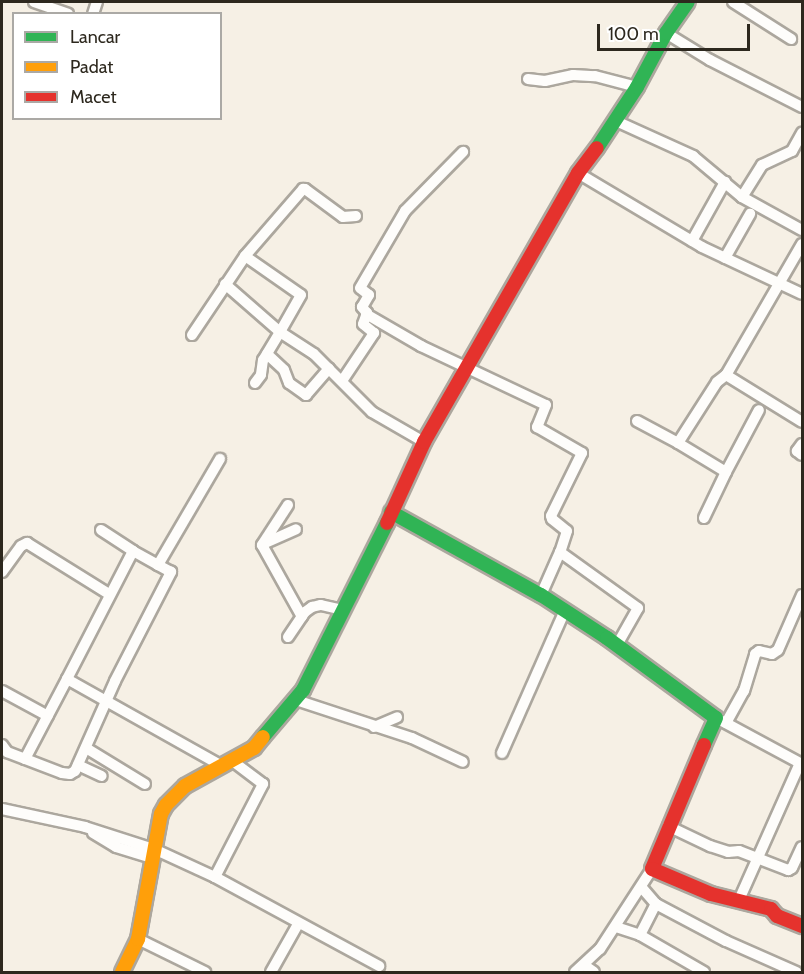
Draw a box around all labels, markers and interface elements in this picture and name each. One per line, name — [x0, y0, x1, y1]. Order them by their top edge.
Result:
legend — [12, 12, 222, 120]
scale bar — [600, 12, 753, 50]
text: 100 m — [608, 23, 659, 45]
text: Lancar — [70, 26, 120, 48]
text: Padat — [70, 56, 113, 78]
text: Macet — [70, 86, 116, 108]

